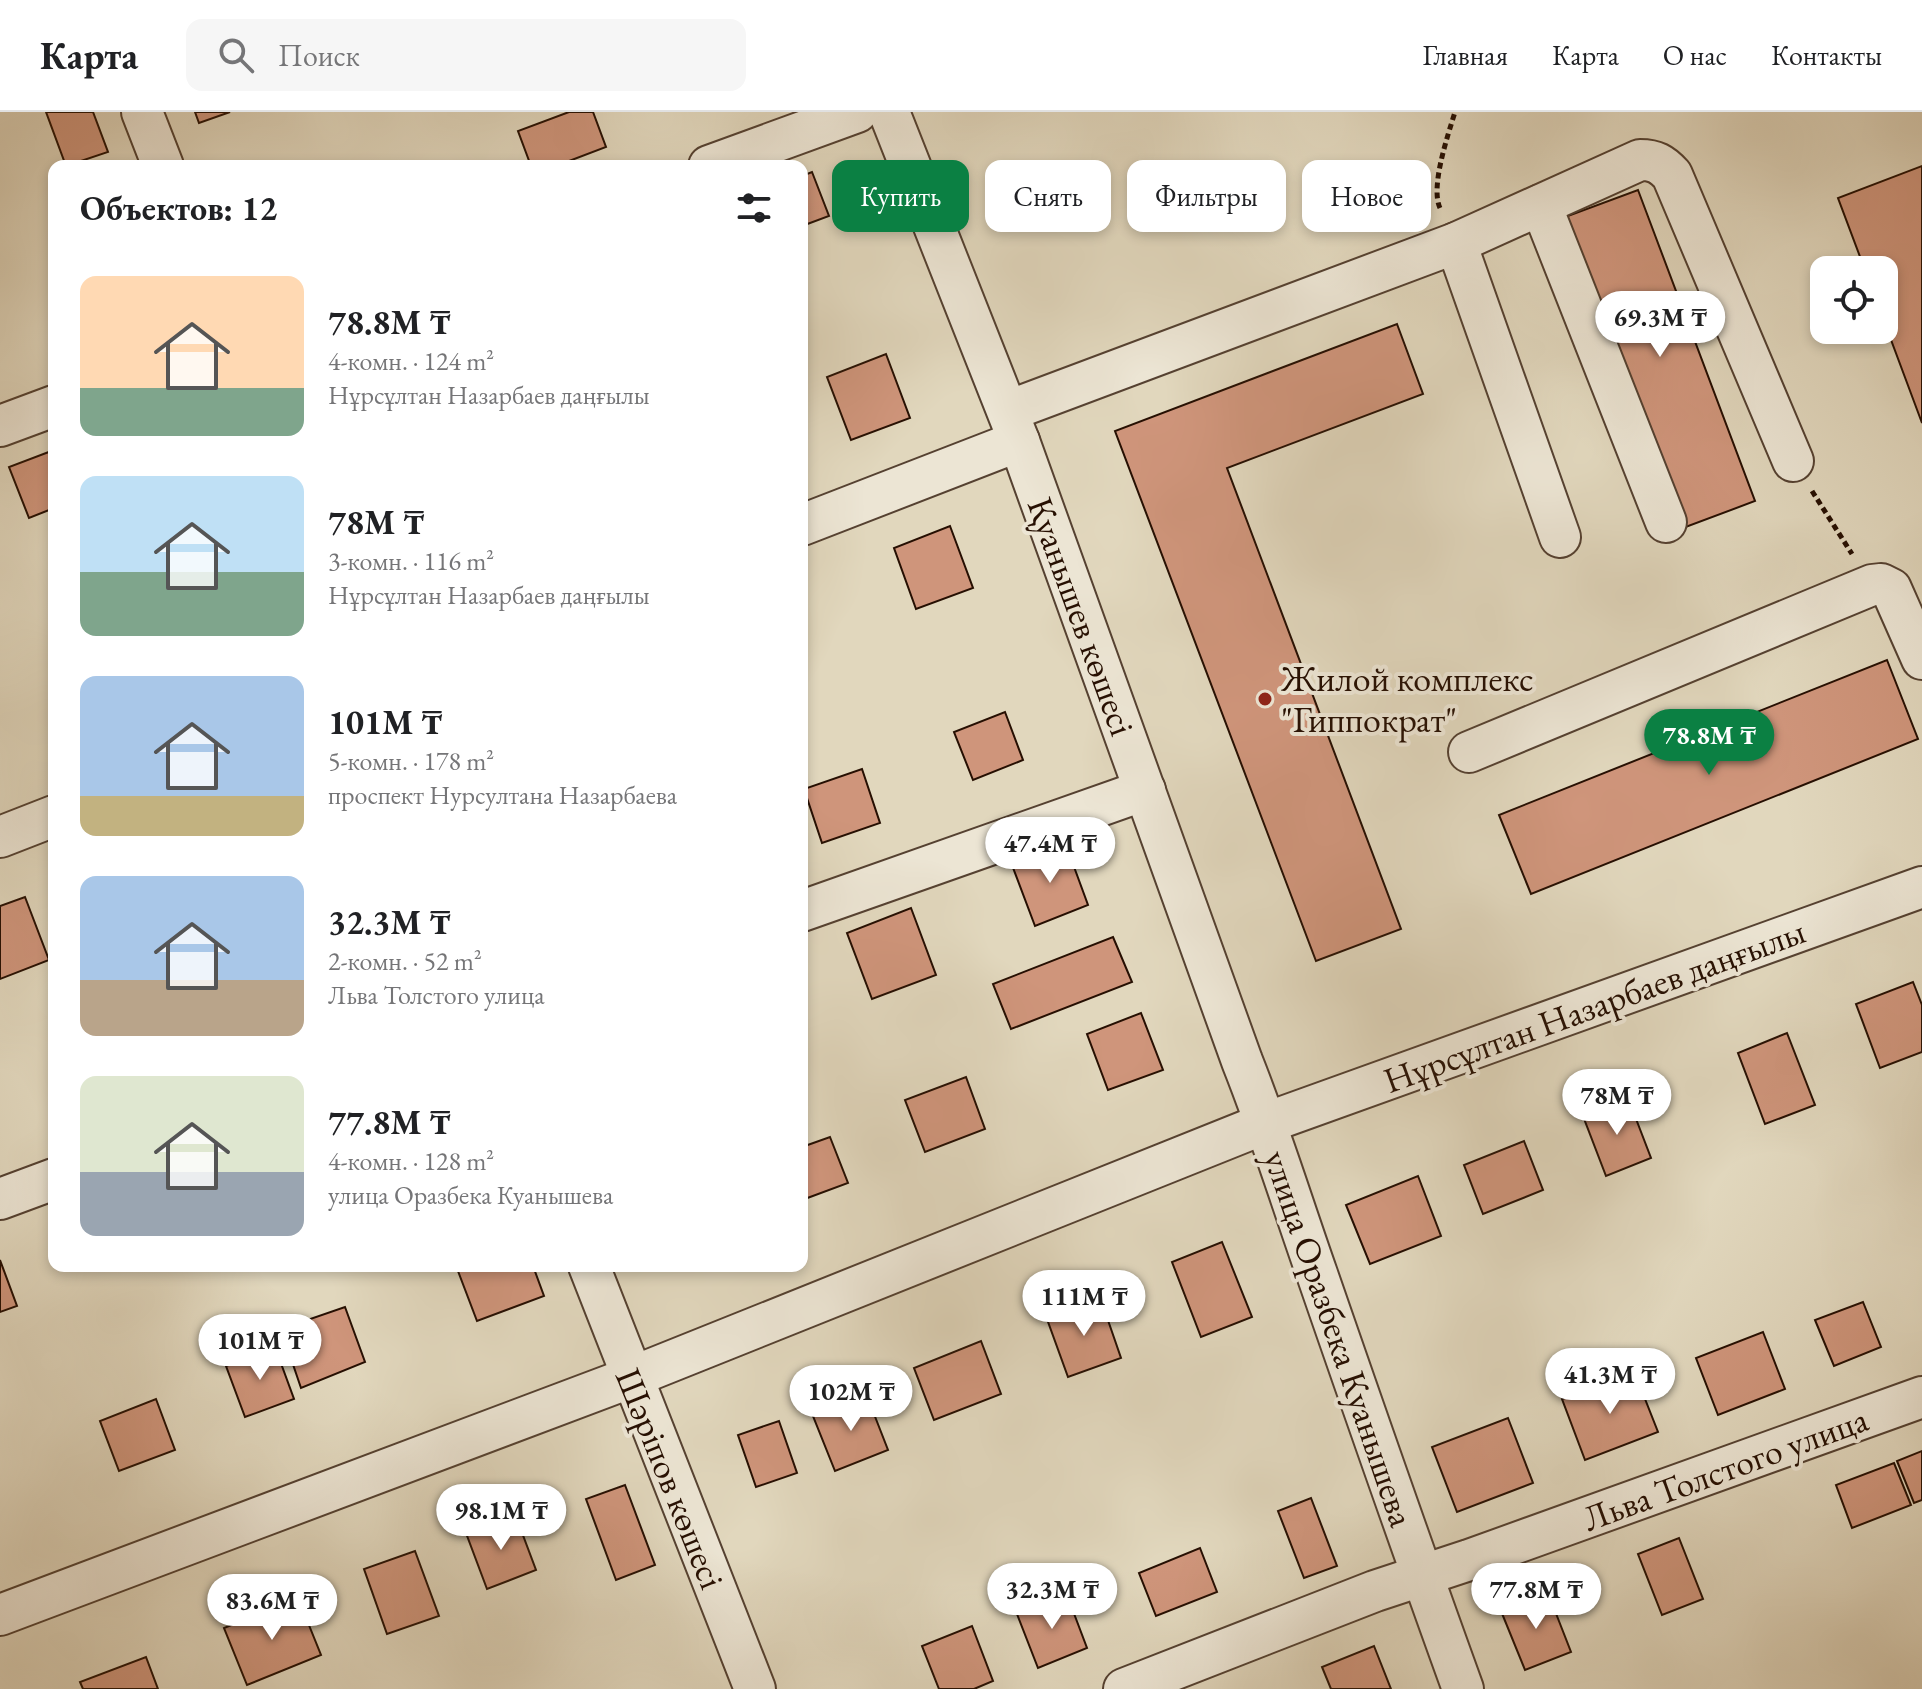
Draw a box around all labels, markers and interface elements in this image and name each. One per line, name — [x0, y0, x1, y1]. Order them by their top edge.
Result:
search box — [186, 19, 746, 91]
text: Карта — [40, 31, 138, 80]
icon: search — [214, 33, 258, 77]
text: Поиск — [278, 36, 360, 75]
text: Главная — [1423, 37, 1508, 73]
text: Карта — [1552, 37, 1619, 73]
text: О нас — [1663, 37, 1727, 73]
text: Контакты — [1771, 37, 1882, 73]
chip: Купить — [832, 160, 969, 232]
chip: Снять — [985, 160, 1111, 232]
chip: Фильтры — [1127, 160, 1286, 232]
chip: Новое — [1302, 160, 1431, 232]
text: Объектов: 12 — [80, 186, 277, 230]
icon: filters — [732, 186, 776, 230]
map controls — [1810, 256, 1898, 344]
button: locate — [1810, 256, 1898, 344]
pin: 69.3M ₸ — [1586, 291, 1734, 359]
text: 78.8M ₸ — [328, 300, 450, 344]
text: 69.3M ₸ — [1613, 300, 1707, 334]
icon: home — [144, 308, 240, 404]
text: 4-комн. · 124 m² — [328, 344, 494, 378]
text: Нұрсұлтан Назарбаев даңғылы — [328, 378, 650, 412]
street label: Қуанышев көшесі — [1017, 490, 1147, 742]
text: 78M ₸ — [328, 500, 424, 544]
icon: home — [144, 508, 240, 604]
text: 3-комн. · 116 m² — [328, 544, 494, 578]
text: Нұрсұлтан Назарбаев даңғылы — [328, 578, 650, 612]
place label: Жилой комплекс "Гиппократ" — [1280, 655, 1534, 743]
marker: Жилой комплекс "Гиппократ" — [1256, 690, 1274, 708]
text: 101M ₸ — [328, 700, 442, 744]
icon: home — [144, 708, 240, 804]
pin: 78.8M ₸ — [1635, 709, 1783, 777]
text: 78.8M ₸ — [1662, 718, 1756, 752]
text: 5-комн. · 178 m² — [328, 744, 494, 778]
text: проспект Нурсултана Назарбаева — [328, 778, 677, 812]
pin: 47.4M ₸ — [976, 817, 1124, 885]
text: 47.4M ₸ — [1003, 826, 1097, 860]
text: 32.3M ₸ — [328, 900, 450, 944]
street label: Нұрсұлтан Назарбаев даңғылы — [1377, 907, 1812, 1104]
icon: home — [144, 908, 240, 1004]
text: 2-комн. · 52 m² — [328, 944, 482, 978]
text: Льва Толстого улица — [328, 978, 545, 1012]
pin: 78M ₸ — [1561, 1069, 1673, 1137]
text: 78M ₸ — [1580, 1078, 1654, 1112]
text: 77.8M ₸ — [328, 1100, 450, 1144]
icon: home — [144, 1108, 240, 1204]
text: 4-комн. · 128 m² — [328, 1144, 494, 1178]
street label: улица Оразбека Куанышева — [1253, 1144, 1426, 1533]
text: улица Оразбека Куанышева — [328, 1178, 613, 1212]
pin: 111M ₸ — [1019, 1270, 1149, 1338]
text: 111M ₸ — [1040, 1279, 1128, 1313]
pin: 101M ₸ — [195, 1314, 325, 1382]
text: 101M ₸ — [216, 1323, 304, 1357]
pin: 41.3M ₸ — [1536, 1348, 1684, 1416]
text: 41.3M ₸ — [1563, 1357, 1657, 1391]
street label: Шәріпов көшесі — [605, 1361, 736, 1596]
pin: 102M ₸ — [786, 1365, 916, 1433]
text: 102M ₸ — [807, 1374, 895, 1408]
street label: Льва Толстого улица — [1576, 1395, 1875, 1542]
pin: 98.1M ₸ — [427, 1484, 575, 1552]
text: 98.1M ₸ — [454, 1493, 548, 1527]
pin: 32.3M ₸ — [978, 1563, 1126, 1631]
pin: 77.8M ₸ — [1462, 1563, 1610, 1631]
text: 32.3M ₸ — [1005, 1572, 1099, 1606]
text: 77.8M ₸ — [1489, 1572, 1583, 1606]
pin: 83.6M ₸ — [198, 1574, 346, 1642]
text: 83.6M ₸ — [225, 1583, 319, 1617]

